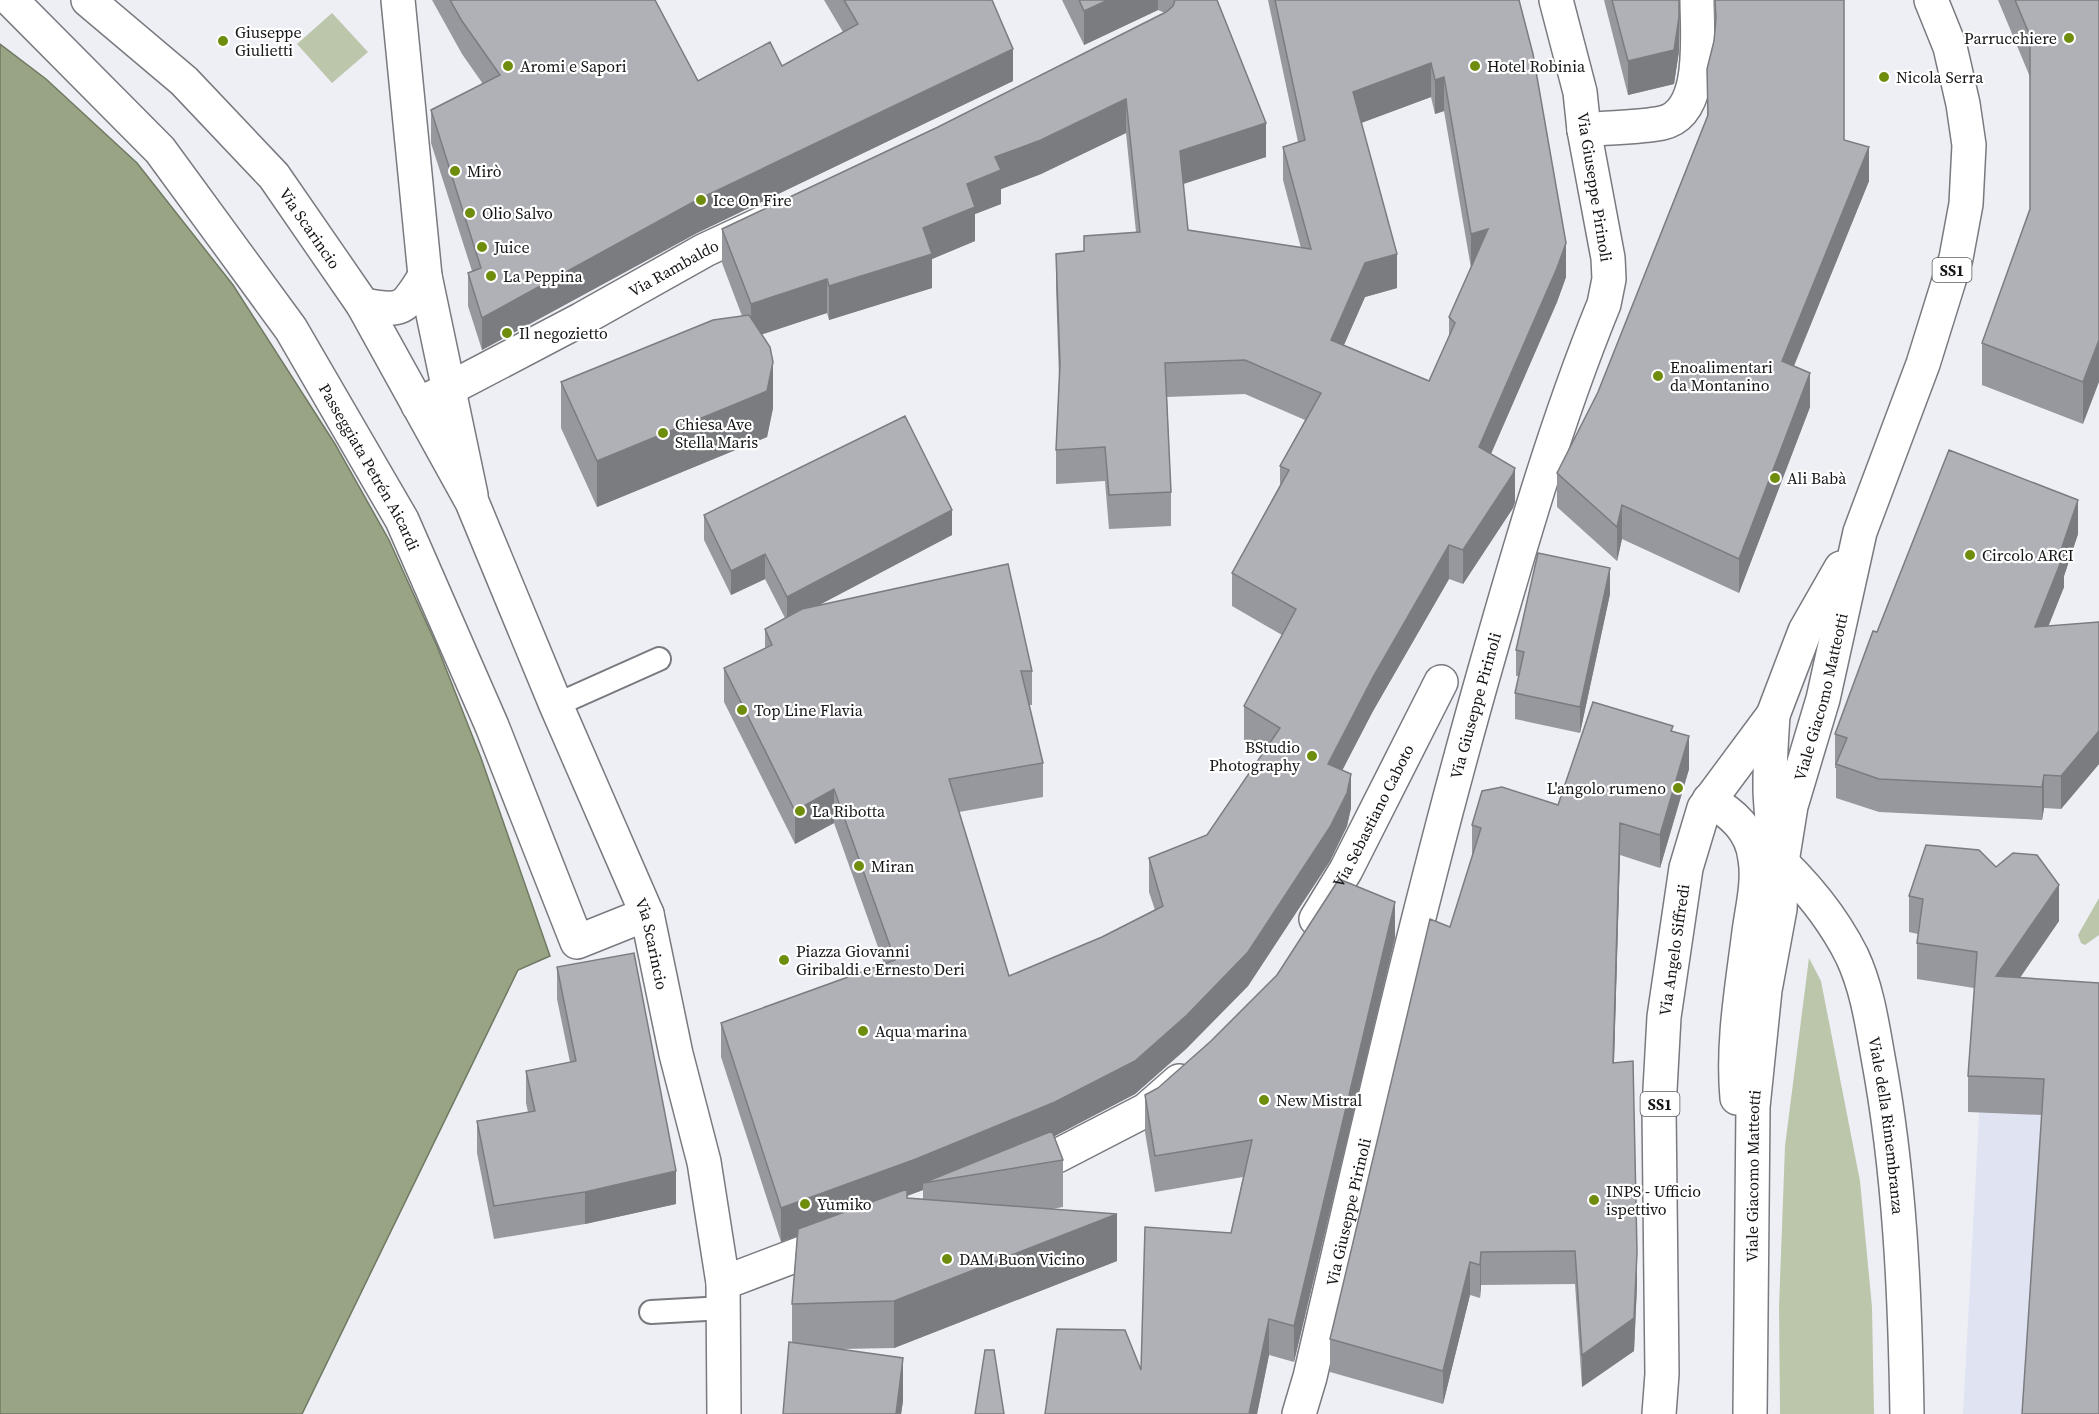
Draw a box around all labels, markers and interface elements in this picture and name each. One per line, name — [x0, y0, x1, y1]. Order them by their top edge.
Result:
place label: Giuseppe Giulietti — [235, 21, 302, 61]
place label: Parrucchiere — [1964, 27, 2057, 49]
marker: Parrucchiere — [2062, 31, 2076, 45]
marker: Giuseppe Giulietti — [216, 34, 230, 48]
place label: Aromi e Sapori — [520, 55, 627, 77]
place label: Hotel Robinia — [1487, 55, 1586, 77]
marker: Aromi e Sapori — [501, 59, 515, 73]
marker: Hotel Robinia — [1468, 59, 1482, 73]
place label: Nicola Serra — [1896, 66, 1984, 88]
marker: Nicola Serra — [1877, 70, 1891, 84]
street label: Via Giuseppe Pirinoli — [1572, 111, 1618, 264]
place label: Mirò — [467, 160, 502, 182]
marker: Mirò — [448, 164, 462, 178]
street label: Via Scarincio — [274, 183, 346, 273]
place label: Ice On Fire — [713, 189, 792, 211]
marker: Ice On Fire — [694, 193, 708, 207]
place label: Olio Salvo — [482, 202, 553, 224]
marker: Olio Salvo — [463, 206, 477, 220]
street label: Via Rambaldo — [624, 234, 722, 302]
place label: Juice — [493, 236, 530, 258]
marker: Juice — [475, 240, 489, 254]
road number: SS1 — [1932, 258, 1972, 282]
place label: La Peppina — [503, 265, 583, 287]
marker: La Peppina — [484, 269, 498, 283]
place label: Il negozietto — [519, 322, 608, 344]
marker: Il negozietto — [500, 326, 514, 340]
place label: Enoalimentari da Montanino — [1670, 356, 1773, 396]
marker: Enoalimentari da Montanino — [1651, 369, 1665, 383]
street label: Passeggiata Petrén Aicardi — [314, 379, 425, 554]
place label: Chiesa Ave Stella Maris — [675, 413, 758, 453]
marker: Chiesa Ave Stella Maris — [656, 426, 670, 440]
place label: Ali Babà — [1787, 467, 1847, 489]
marker: Ali Babà — [1768, 471, 1782, 485]
place label: Circolo ARCI — [1982, 544, 2074, 566]
marker: Circolo ARCI — [1963, 548, 1977, 562]
street label: Viale Giacomo Matteotti — [1788, 611, 1853, 783]
street label: Via Giuseppe Pirinoli — [1444, 630, 1506, 781]
place label: Top Line Flavia — [754, 699, 864, 721]
marker: Top Line Flavia — [735, 703, 749, 717]
place label: BStudio Photography — [1209, 736, 1301, 776]
street label: Via Sebastiano Caboto — [1327, 740, 1419, 891]
marker: BStudio Photography — [1305, 749, 1319, 763]
place label: L'angolo rumeno — [1547, 777, 1666, 799]
marker: L'angolo rumeno — [1671, 781, 1685, 795]
place label: La Ribotta — [812, 800, 886, 822]
marker: La Ribotta — [793, 804, 807, 818]
place label: Miran — [871, 855, 915, 877]
marker: Miran — [852, 859, 866, 873]
street label: Via Angelo Siffredi — [1653, 882, 1695, 1017]
street label: Via Scarincio — [630, 894, 673, 992]
place label: Piazza Giovanni Giribaldi e Ernesto Deri — [796, 940, 965, 980]
marker: Piazza Giovanni Giribaldi e Ernesto Deri — [777, 953, 791, 967]
place label: Aqua marina — [875, 1020, 968, 1042]
marker: Aqua marina — [856, 1024, 870, 1038]
street label: Viale della Rimembranza — [1864, 1035, 1909, 1216]
place label: New Mistral — [1276, 1089, 1363, 1111]
street label: Viale Giacomo Matteotti — [1740, 1089, 1766, 1262]
road number: SS1 — [1640, 1092, 1680, 1116]
marker: New Mistral — [1257, 1093, 1271, 1107]
street label: Via Giuseppe Pirinoli — [1320, 1136, 1376, 1288]
place label: INPS - Ufficio ispettivo — [1606, 1180, 1701, 1220]
place label: Yumiko — [817, 1193, 872, 1215]
marker: INPS - Ufficio ispettivo — [1587, 1193, 1601, 1207]
marker: Yumiko — [798, 1197, 812, 1211]
place label: DAM Buon Vicino — [959, 1248, 1085, 1270]
marker: DAM Buon Vicino — [940, 1252, 954, 1266]

